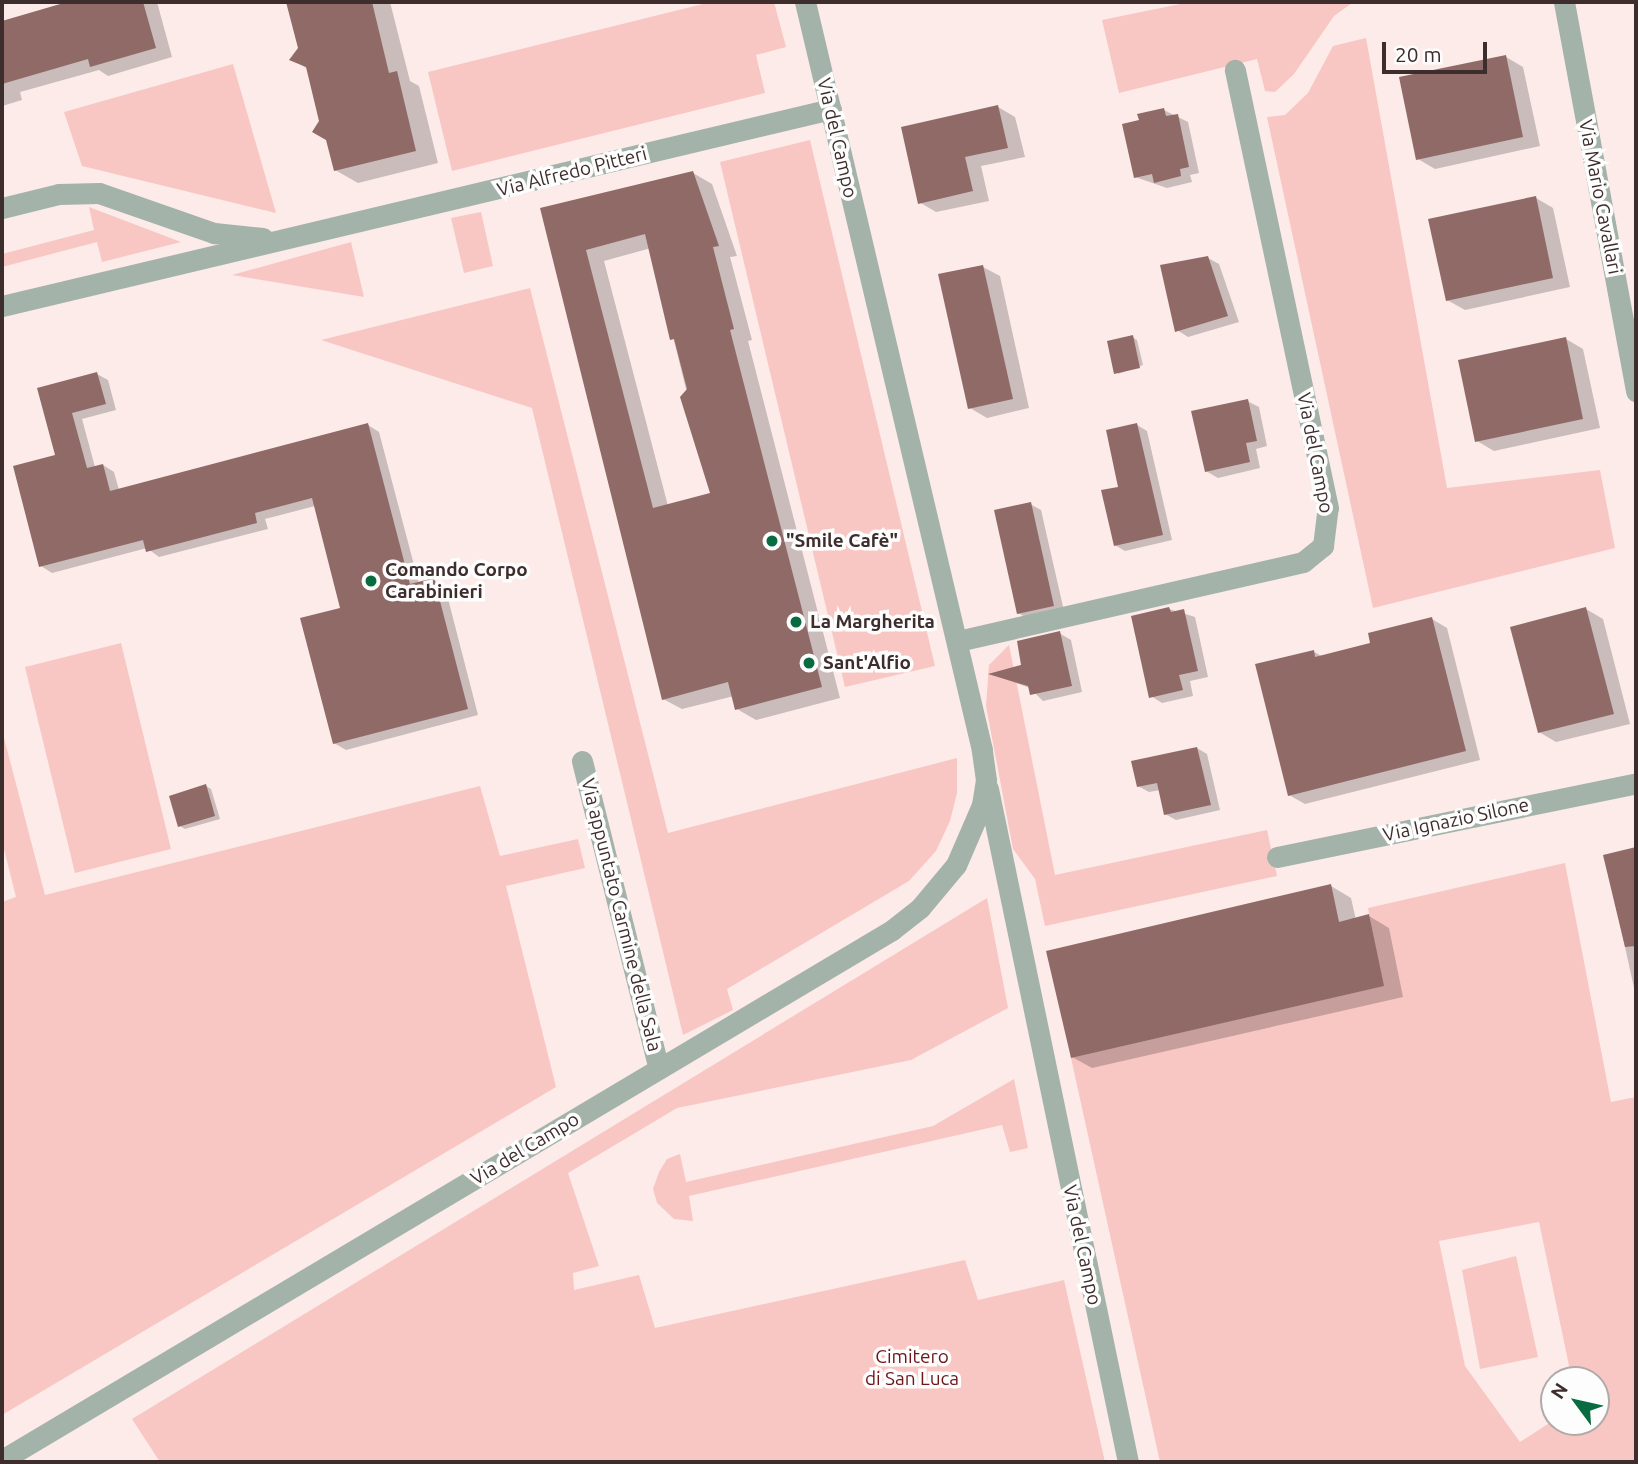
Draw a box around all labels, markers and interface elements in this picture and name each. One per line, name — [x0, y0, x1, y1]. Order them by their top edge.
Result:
scale bar — [1386, 28, 1491, 72]
text: 20 m — [1395, 42, 1442, 66]
street label: Via del Campo — [812, 76, 862, 200]
street label: Via Mario Cavallari — [1574, 118, 1626, 276]
street label: Via Alfredo Pitteri — [495, 142, 649, 202]
street label: Via del Campo — [1292, 391, 1338, 515]
place label: "Smile Cafè" — [786, 530, 898, 552]
marker: "Smile Cafè" — [764, 533, 780, 549]
place label: Comando Corpo Carabinieri — [385, 559, 528, 603]
marker: Comando Corpo Carabinieri — [363, 573, 379, 589]
place label: La Margherita — [810, 611, 935, 633]
marker: La Margherita — [788, 614, 804, 630]
place label: Sant'Alfio — [823, 652, 911, 674]
marker: Sant'Alfio — [801, 655, 817, 671]
street label: Via appuntato Carmine della Sala — [576, 776, 666, 1054]
street label: Via Ignazio Silone — [1381, 793, 1531, 847]
street label: Via del Campo — [467, 1108, 583, 1190]
street label: Via del Campo — [1058, 1183, 1106, 1307]
park label: Cimitero di San Luca — [865, 1346, 959, 1390]
north arrow — [1540, 1366, 1610, 1436]
text: N — [1546, 1379, 1572, 1403]

